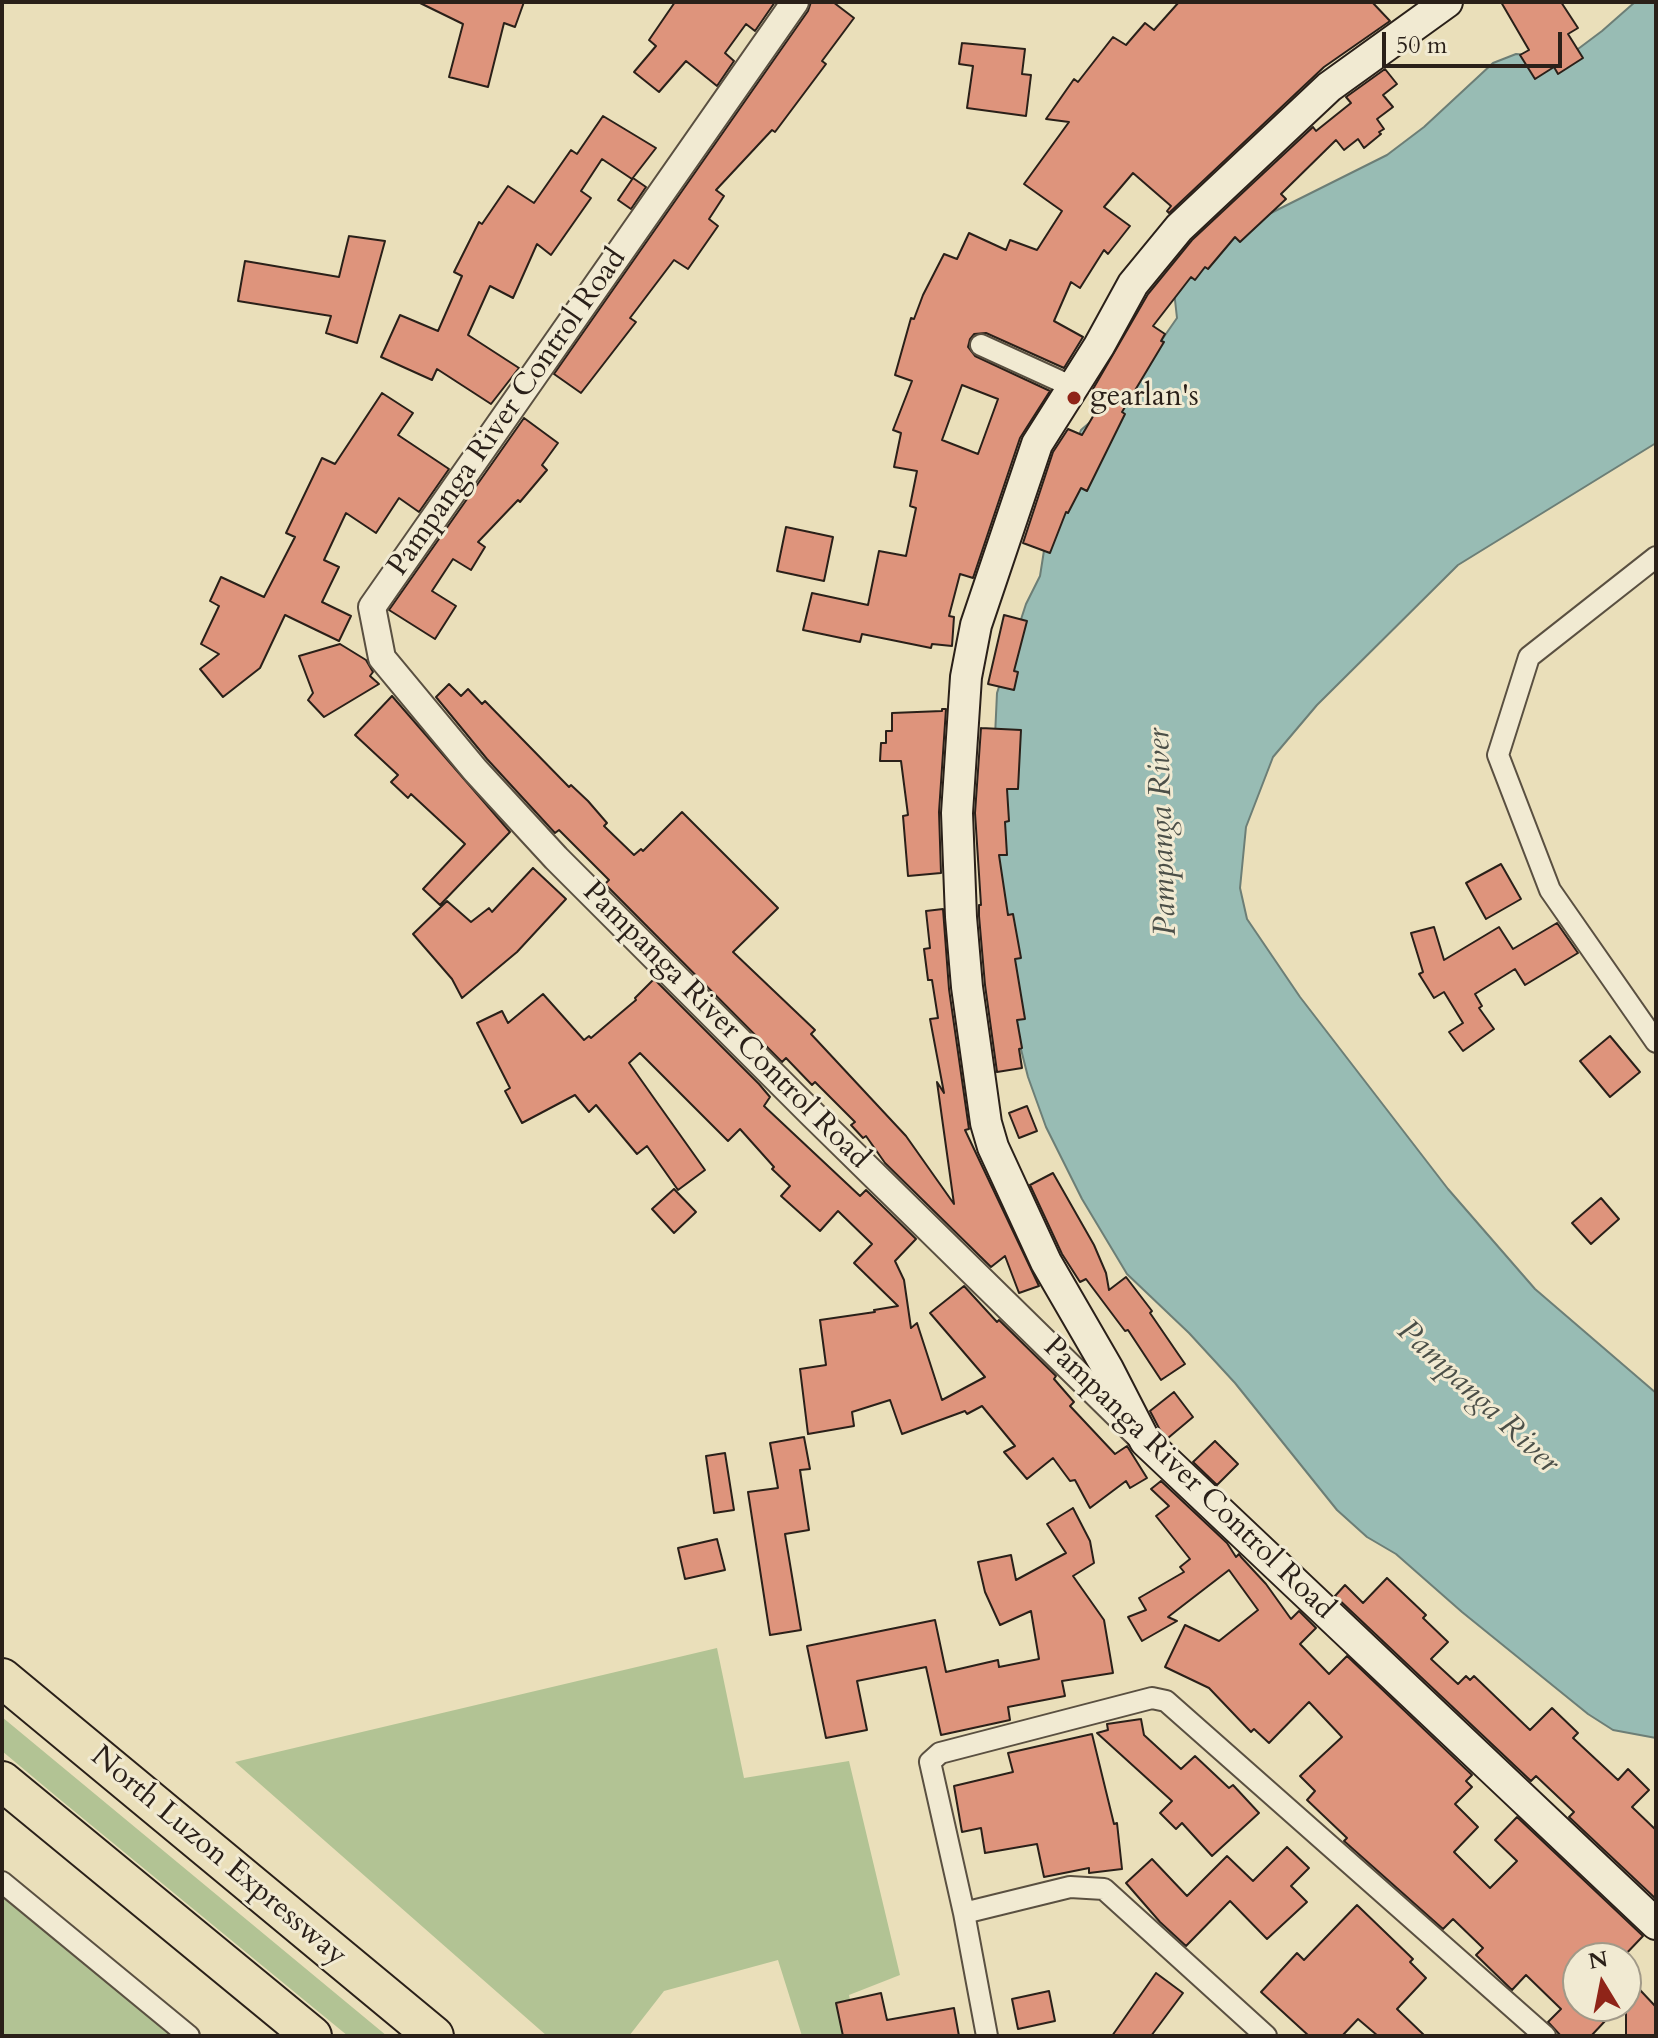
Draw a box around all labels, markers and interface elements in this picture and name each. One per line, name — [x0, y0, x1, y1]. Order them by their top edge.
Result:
scale bar — [1386, 16, 1566, 66]
text: 50 m — [1396, 29, 1447, 62]
street label: Pampanga River Control Road — [381, 242, 635, 584]
place label: gearlan's — [1090, 380, 1199, 416]
marker: gearlan's — [1065, 389, 1083, 407]
water label: Pampanga River — [1141, 727, 1187, 937]
street label: Pampanga River Control Road — [574, 875, 876, 1177]
water label: Pampanga River — [1388, 1313, 1566, 1483]
street label: Pampanga River Control Road — [1035, 1330, 1341, 1628]
street label: North Luzon Expressway — [83, 1739, 353, 1975]
north arrow — [1562, 1942, 1642, 2022]
text: N — [1586, 1944, 1610, 1977]

